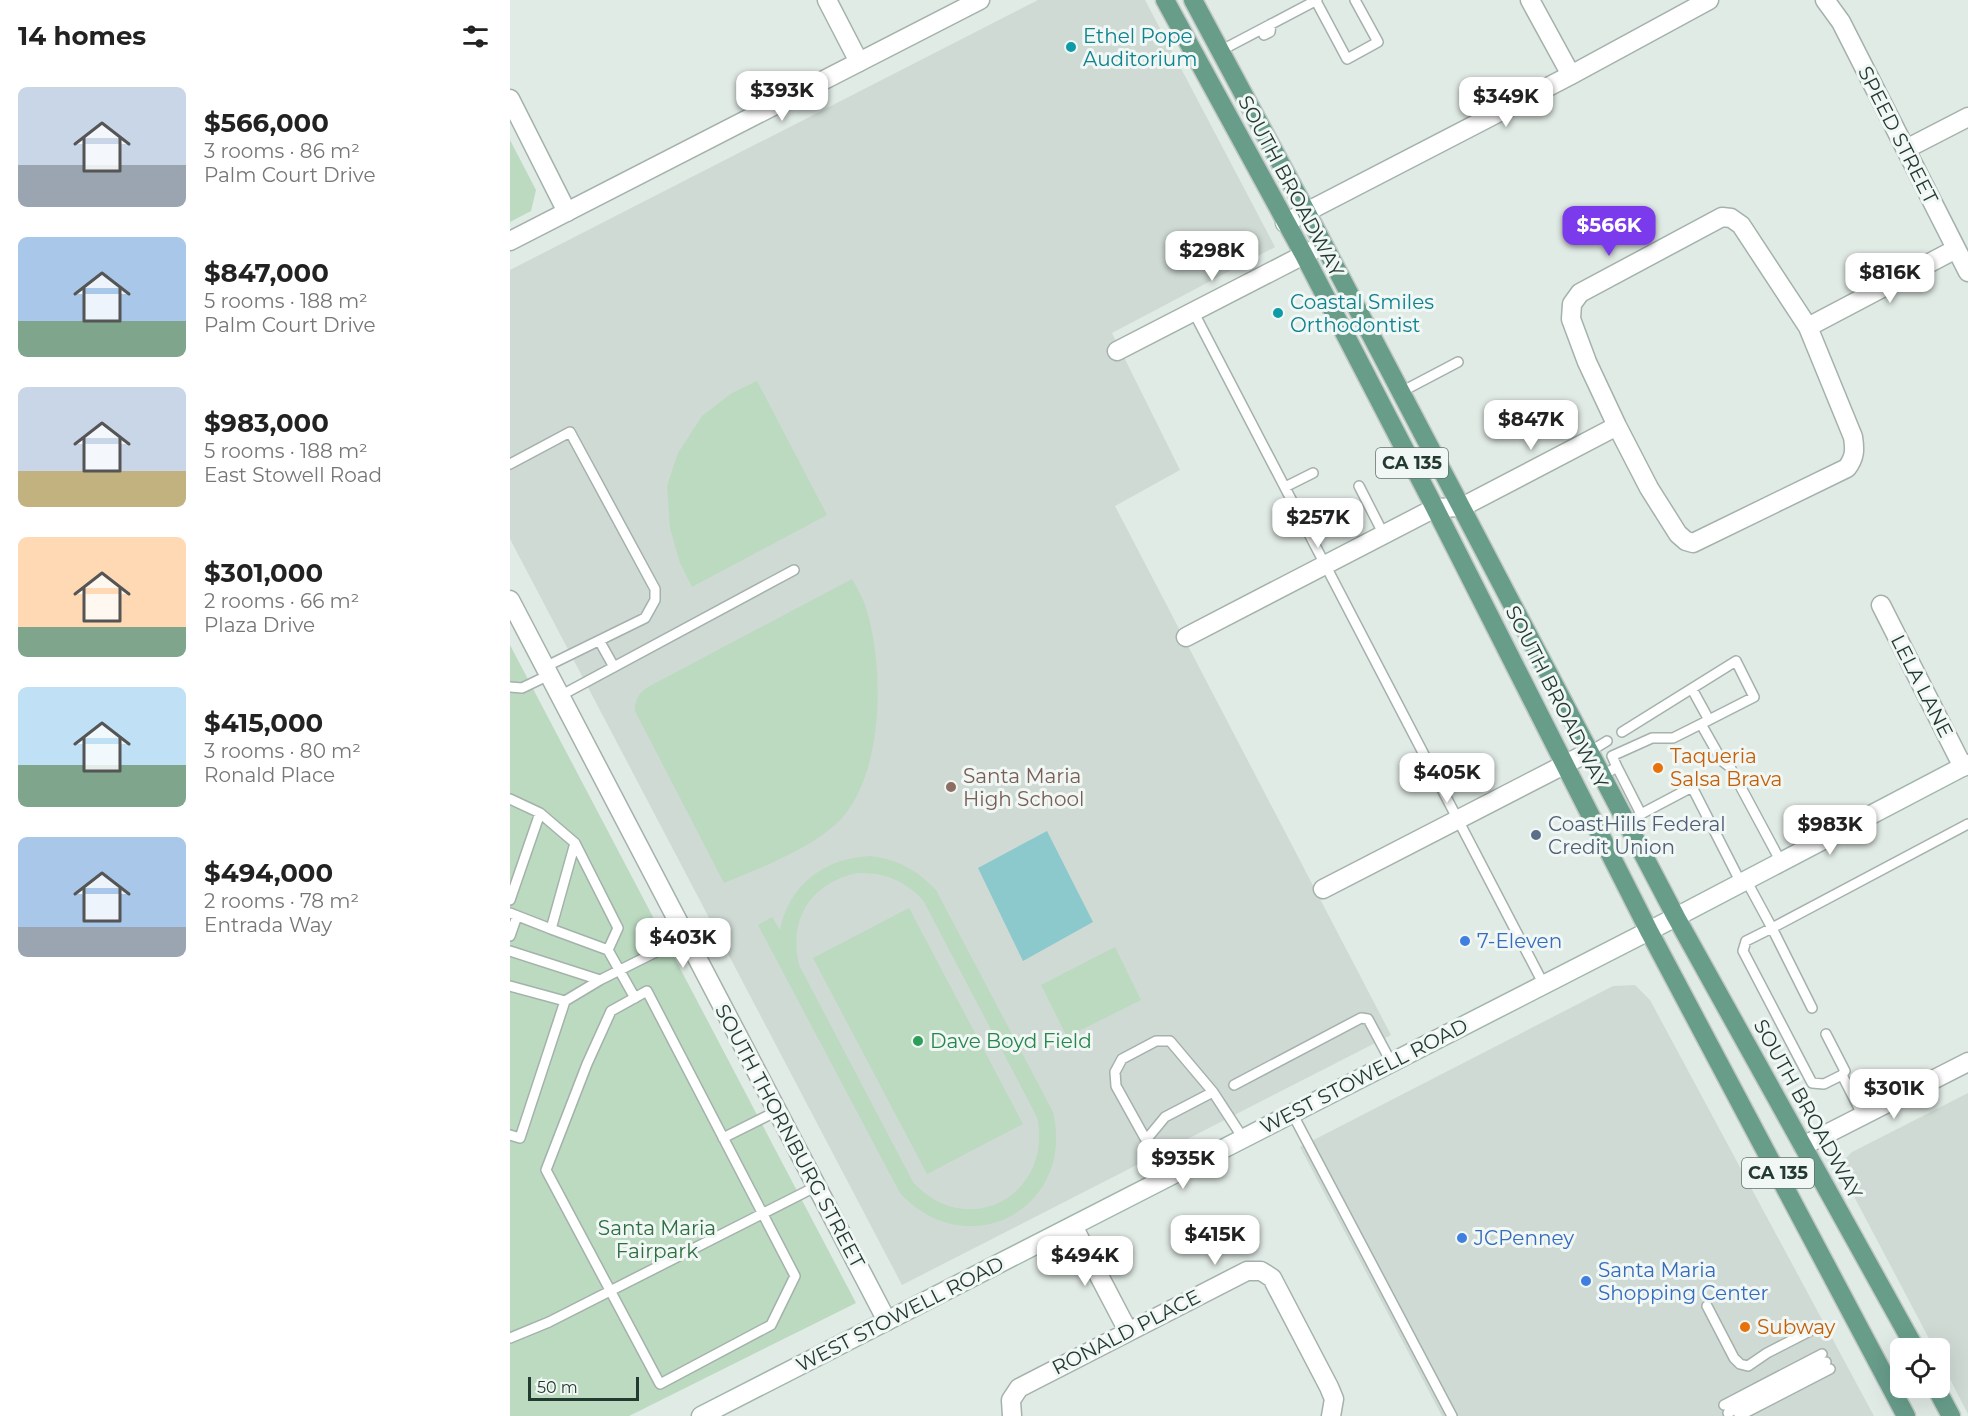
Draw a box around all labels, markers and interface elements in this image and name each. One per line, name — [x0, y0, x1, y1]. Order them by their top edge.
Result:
text: 14 homes — [18, 20, 146, 52]
icon: filters — [459, 20, 492, 53]
place label: Ethel Pope Auditorium — [1083, 24, 1198, 71]
marker: Ethel Pope Auditorium — [1064, 40, 1078, 54]
street label: SPEED STREET — [1853, 62, 1943, 208]
pin: $393K — [740, 71, 824, 122]
pin: $349K — [1464, 77, 1548, 128]
text: $393K — [750, 78, 814, 102]
text: $349K — [1473, 84, 1539, 108]
street label: SOUTH BROADWAY — [1233, 91, 1349, 281]
text: $566,000 — [204, 107, 329, 139]
icon: home — [66, 111, 138, 183]
text: 3 rooms · 86 m² — [204, 139, 360, 163]
text: Palm Court Drive — [204, 163, 375, 187]
pin: $566K — [1567, 206, 1651, 257]
text: $566K — [1577, 213, 1641, 237]
pin: $298K — [1170, 231, 1254, 282]
text: $298K — [1179, 238, 1245, 262]
pin: $816K — [1848, 253, 1932, 304]
text: $847,000 — [204, 257, 329, 289]
text: $816K — [1859, 260, 1921, 284]
icon: home — [66, 261, 138, 333]
text: 5 rooms · 188 m² — [204, 289, 368, 313]
place label: Coastal Smiles Orthodontist — [1290, 290, 1434, 337]
marker: Coastal Smiles Orthodontist — [1271, 306, 1285, 320]
text: Palm Court Drive — [204, 313, 375, 337]
pin: $847K — [1489, 400, 1573, 451]
text: $983,000 — [204, 407, 329, 439]
text: $847K — [1498, 407, 1564, 431]
icon: home — [66, 411, 138, 483]
text: 5 rooms · 188 m² — [204, 439, 368, 463]
road number: CA 135 — [1376, 448, 1448, 478]
text: East Stowell Road — [204, 463, 382, 487]
pin: $257K — [1276, 498, 1360, 549]
text: $257K — [1286, 505, 1350, 529]
text: $301,000 — [204, 557, 323, 589]
icon: home — [66, 561, 138, 633]
text: 2 rooms · 66 m² — [204, 589, 359, 613]
street label: SOUTH BROADWAY — [1501, 602, 1614, 793]
text: Plaza Drive — [204, 613, 315, 637]
street label: LELA LANE — [1886, 631, 1958, 741]
text: $415,000 — [204, 707, 323, 739]
icon: home — [66, 711, 138, 783]
text: 3 rooms · 80 m² — [204, 739, 361, 763]
place label: Taqueria Salsa Brava — [1670, 744, 1782, 791]
pin: $405K — [1405, 753, 1489, 804]
text: $405K — [1413, 760, 1481, 784]
marker: Taqueria Salsa Brava — [1651, 761, 1665, 775]
text: Ronald Place — [204, 763, 335, 787]
place label: Santa Maria High School — [963, 764, 1085, 811]
marker: Santa Maria High School — [944, 780, 958, 794]
pin: $983K — [1788, 805, 1872, 856]
place label: CoastHills Federal Credit Union — [1548, 812, 1726, 859]
text: $983K — [1797, 812, 1863, 836]
marker: CoastHills Federal Credit Union — [1529, 828, 1543, 842]
text: $494,000 — [204, 857, 333, 889]
icon: home — [66, 861, 138, 933]
text: 2 rooms · 78 m² — [204, 889, 359, 913]
text: Entrada Way — [204, 913, 332, 937]
pin: $403K — [641, 918, 725, 969]
text: $403K — [650, 925, 716, 949]
place label: 7-Eleven — [1477, 929, 1562, 953]
marker: 7-Eleven — [1458, 934, 1472, 948]
street label: SOUTH THORNBURG STREET — [710, 1000, 870, 1272]
street label: WEST STOWELL ROAD — [1256, 1013, 1472, 1139]
street label: SOUTH BROADWAY — [1749, 1015, 1868, 1203]
place label: Dave Boyd Field — [930, 1029, 1092, 1053]
marker: Dave Boyd Field — [911, 1034, 925, 1048]
pin: $301K — [1852, 1069, 1936, 1120]
text: $301K — [1864, 1076, 1924, 1100]
pin: $935K — [1141, 1139, 1225, 1190]
text: $935K — [1151, 1146, 1215, 1170]
road number: CA 135 — [1742, 1158, 1814, 1188]
pin: $415K — [1173, 1215, 1257, 1266]
park label: Santa Maria Fairpark — [598, 1216, 716, 1263]
text: $415K — [1185, 1222, 1245, 1246]
place label: JCPenney — [1473, 1226, 1574, 1250]
marker: JCPenney — [1455, 1231, 1469, 1245]
pin: $494K — [1043, 1236, 1127, 1287]
text: $494K — [1051, 1243, 1119, 1267]
street label: WEST STOWELL ROAD — [792, 1251, 1008, 1377]
place label: Santa Maria Shopping Center — [1598, 1258, 1769, 1305]
marker: Santa Maria Shopping Center — [1579, 1274, 1593, 1288]
street label: RONALD PLACE — [1048, 1284, 1204, 1380]
place label: Subway — [1757, 1315, 1836, 1339]
marker: Subway — [1738, 1320, 1752, 1334]
map controls — [1890, 1338, 1950, 1398]
button: locate — [1890, 1338, 1950, 1398]
scale bar — [528, 1374, 639, 1402]
text: 50 m — [537, 1378, 578, 1397]

